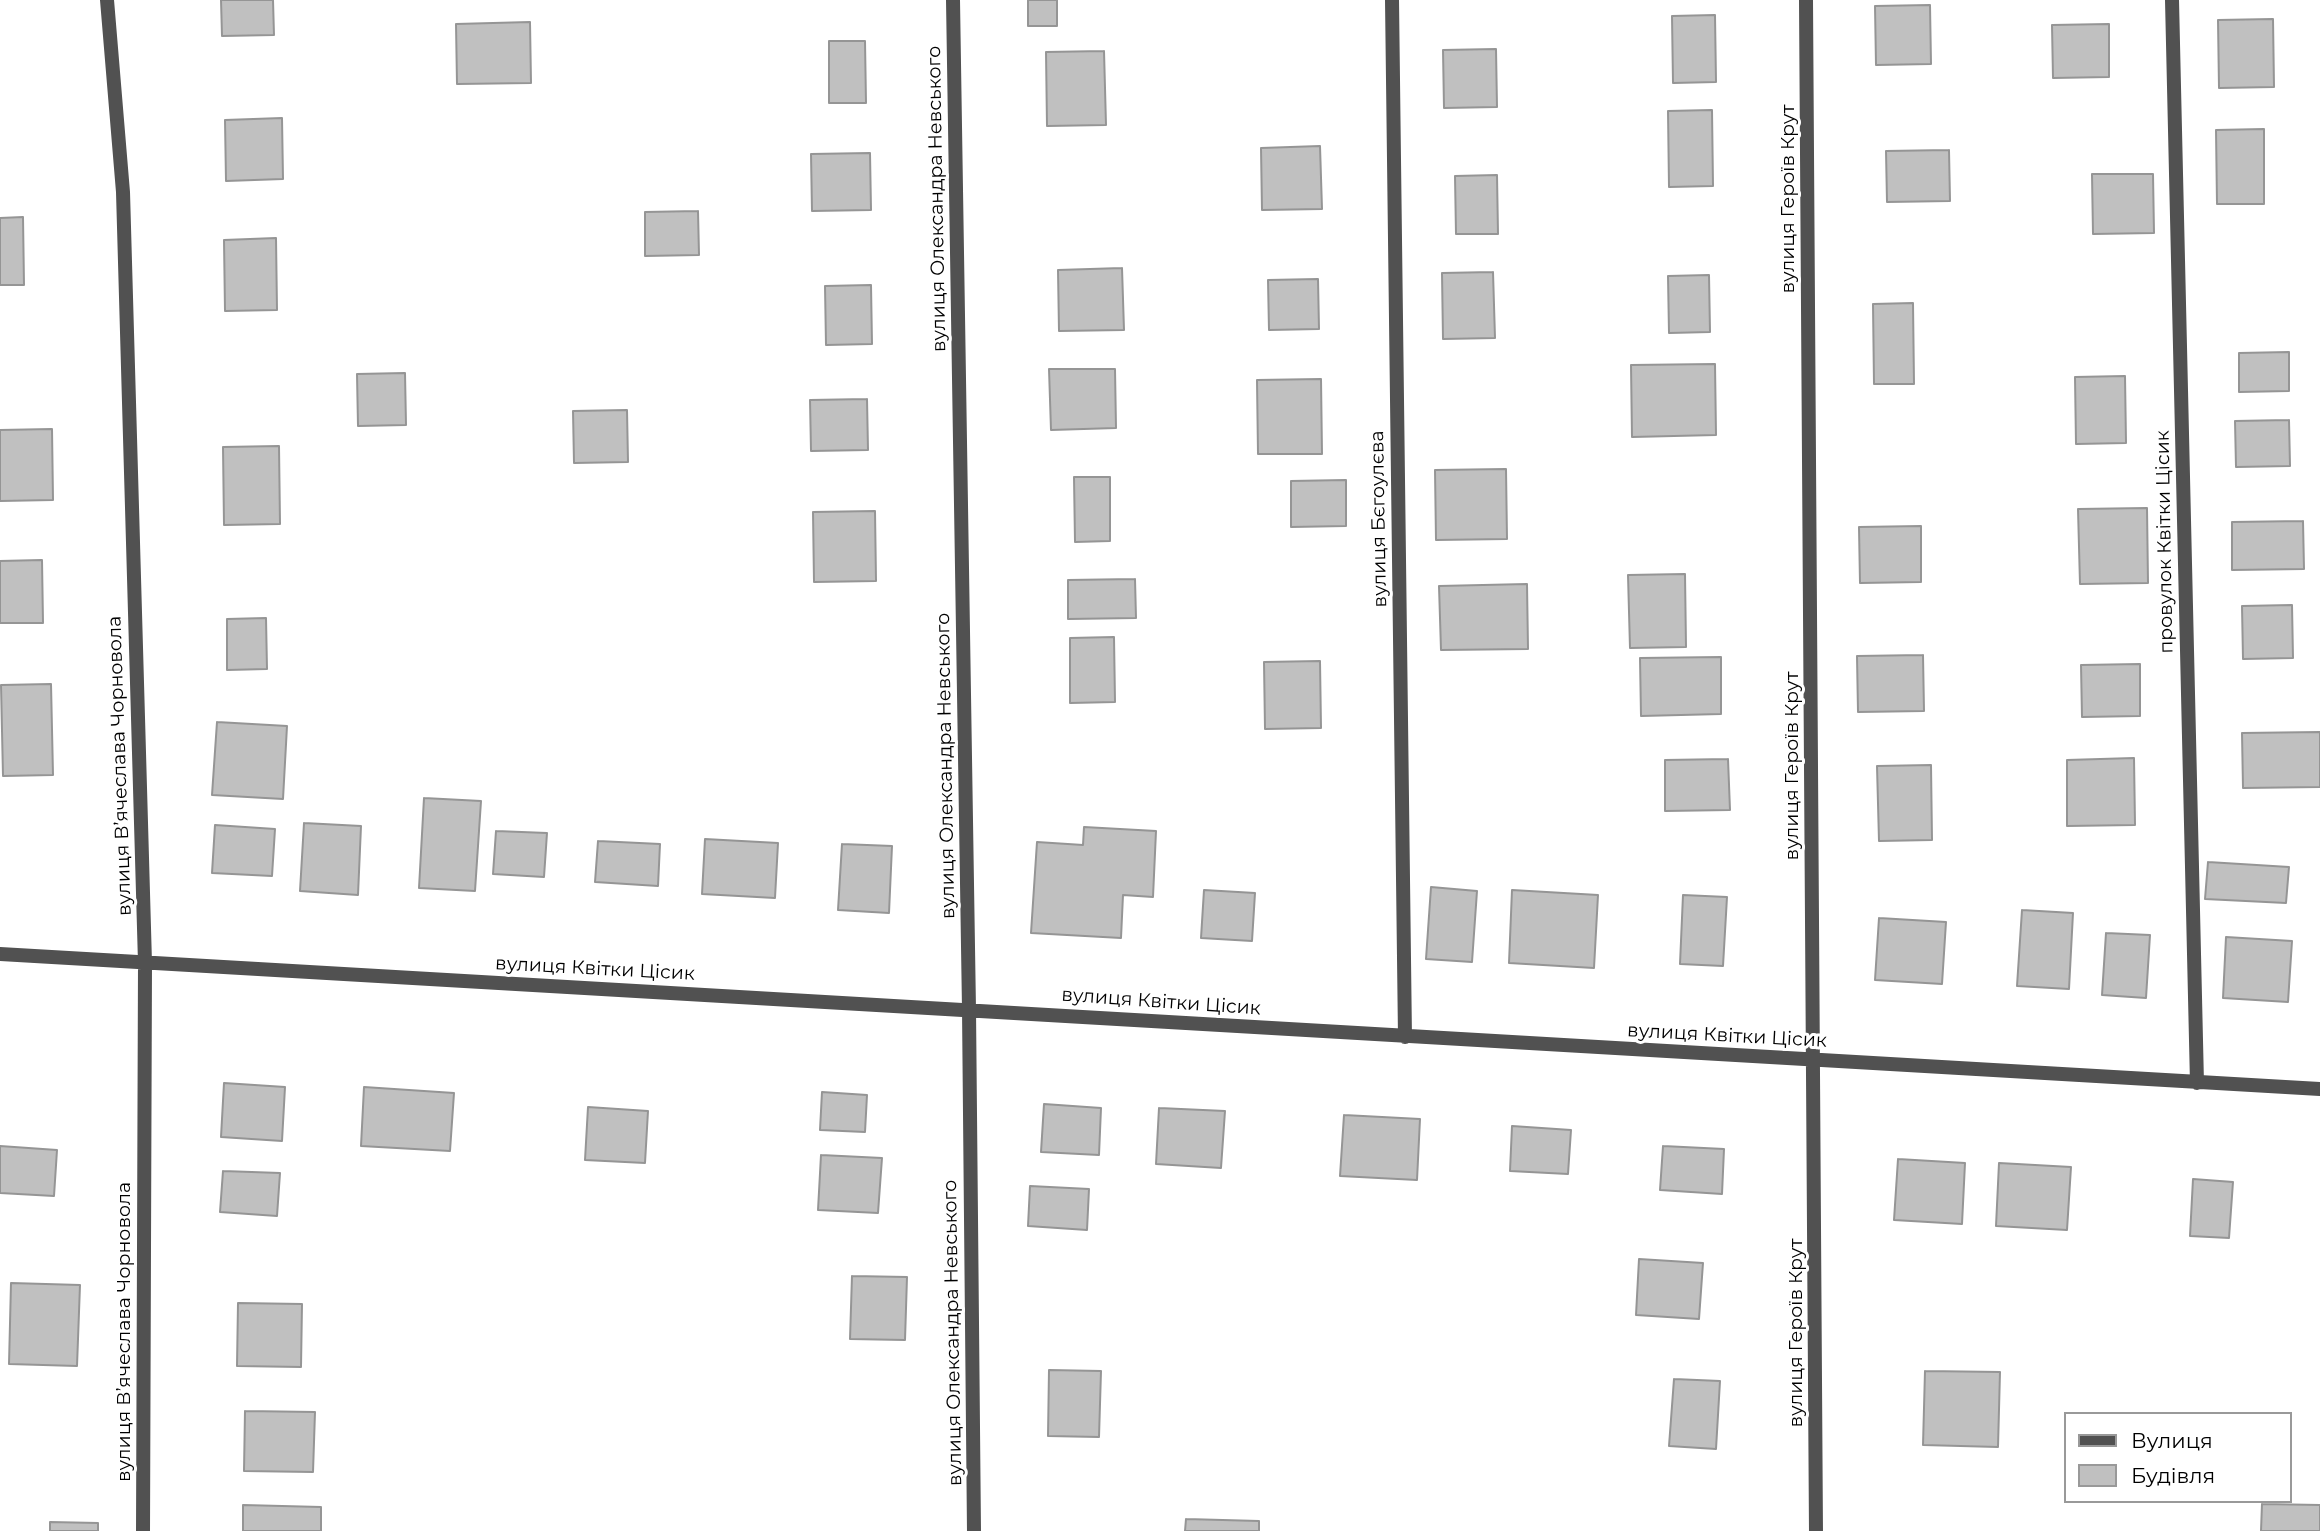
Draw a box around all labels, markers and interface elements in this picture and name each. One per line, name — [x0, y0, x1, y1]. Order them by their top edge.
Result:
street label: вулиця Олександра Невського — [923, 46, 951, 352]
street label: вулиця Героїв Крут — [1777, 105, 1799, 293]
street label: вулиця Бєгоулєва — [1366, 430, 1392, 608]
street label: провулок Квітки Цісик — [2152, 430, 2178, 654]
street label: вулиця Олександра Невського — [932, 613, 960, 919]
street label: вулиця Вʼячеслава Чорновола — [103, 616, 137, 916]
street label: вулиця Героїв Крут — [1781, 672, 1803, 860]
street label: вулиця Квітки Цісик — [495, 952, 695, 986]
street label: вулиця Квітки Цісик — [1060, 984, 1262, 1020]
street label: вулиця Квітки Цісик — [1627, 1019, 1827, 1053]
street label: вулиця Олександра Невського — [939, 1180, 967, 1486]
street label: вулиця Вʼячеслава Чорновола — [113, 1182, 135, 1482]
street label: вулиця Героїв Крут — [1785, 1239, 1807, 1427]
legend — [2064, 1412, 2292, 1503]
text: Вулиця — [2131, 1428, 2213, 1453]
text: Будівля — [2131, 1463, 2215, 1488]

